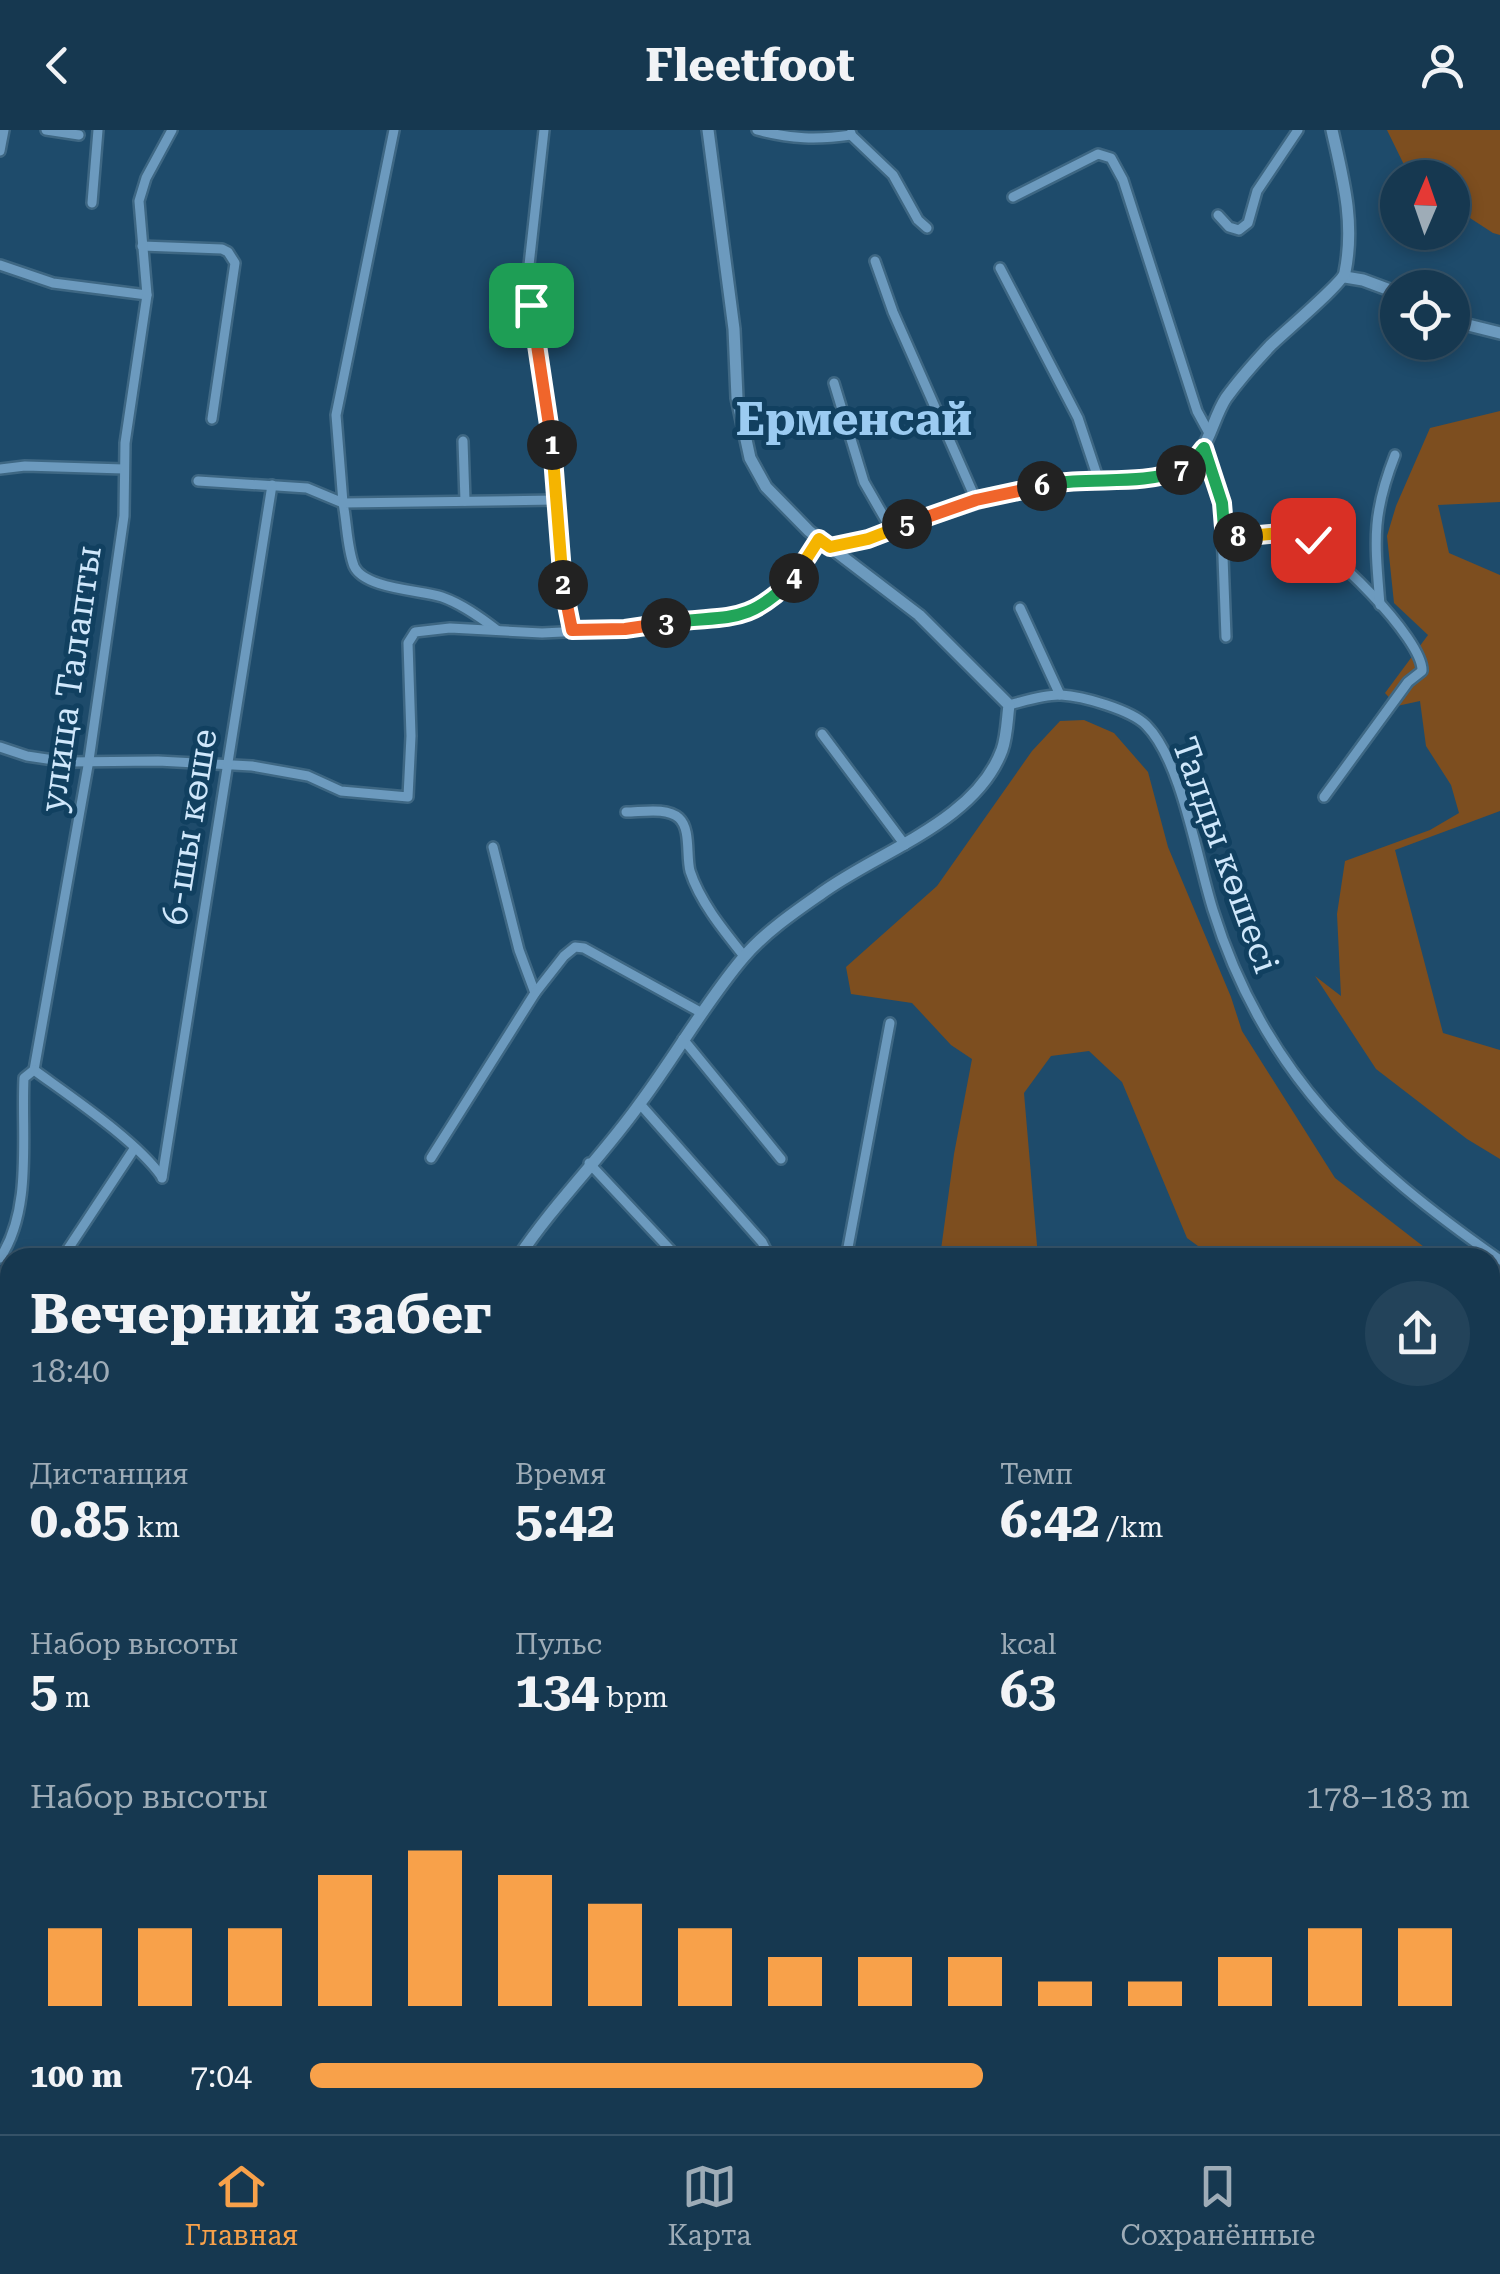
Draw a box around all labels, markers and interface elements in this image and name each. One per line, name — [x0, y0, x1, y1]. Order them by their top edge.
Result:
icon: back — [30, 38, 85, 93]
icon: person — [1415, 38, 1470, 93]
text: Fleetfoot — [645, 39, 855, 92]
north arrow — [1380, 160, 1470, 250]
map controls — [1380, 160, 1470, 360]
pin — [489, 263, 574, 348]
button: locate — [1380, 270, 1470, 360]
icon: arrive — [504, 278, 559, 333]
district label: Ерменсай — [736, 393, 972, 446]
pin: 1 — [527, 420, 577, 470]
text: 1 — [544, 428, 560, 461]
pin: 7 — [1156, 445, 1206, 495]
text: 7 — [1173, 453, 1189, 486]
pin: 6 — [1017, 461, 1067, 511]
text: 6 — [1034, 469, 1050, 502]
pin — [1271, 498, 1356, 583]
pin: 5 — [882, 499, 932, 549]
text: 5 — [899, 507, 915, 540]
pin: 8 — [1213, 512, 1263, 562]
icon: check — [1286, 513, 1341, 568]
text: 8 — [1230, 520, 1246, 553]
street label: улица Талапты — [32, 543, 110, 815]
pin: 4 — [769, 553, 819, 603]
pin: 2 — [538, 560, 588, 610]
text: 4 — [786, 561, 802, 594]
text: 2 — [555, 568, 571, 601]
pin: 3 — [641, 598, 691, 648]
text: 3 — [658, 606, 674, 639]
street label: 6-шы көше — [154, 726, 226, 928]
street label: Талды көшесі — [1163, 732, 1287, 978]
button: share — [1365, 1281, 1470, 1386]
text: Вечерний забег — [30, 1282, 492, 1346]
text: 18:40 — [30, 1352, 110, 1390]
text: Дистанция — [30, 1458, 188, 1491]
text: Время — [515, 1458, 606, 1491]
text: Темп — [1000, 1458, 1073, 1491]
text: 0.85 — [30, 1491, 130, 1549]
text: 5:42 — [515, 1491, 615, 1549]
text: 6:42 — [1000, 1491, 1100, 1549]
text: km — [130, 1511, 180, 1544]
text: /km — [1100, 1511, 1163, 1544]
text: Набор высоты — [30, 1628, 238, 1661]
text: Пульс — [515, 1628, 602, 1661]
text: kcal — [1000, 1628, 1056, 1661]
text: 5 — [30, 1661, 58, 1719]
text: 134 — [515, 1661, 599, 1719]
text: 63 — [1000, 1661, 1056, 1719]
text: m — [58, 1681, 91, 1714]
text: bpm — [599, 1681, 668, 1714]
text: Набор высоты — [30, 1778, 268, 1816]
text: 178–183 m — [1306, 1778, 1470, 1816]
text: 100 m — [30, 2057, 123, 2095]
text: 7:04 — [190, 2057, 252, 2095]
tab: Главная — [185, 2159, 298, 2252]
tab: Карта — [668, 2159, 751, 2252]
tab: Сохранённые — [1120, 2159, 1315, 2252]

